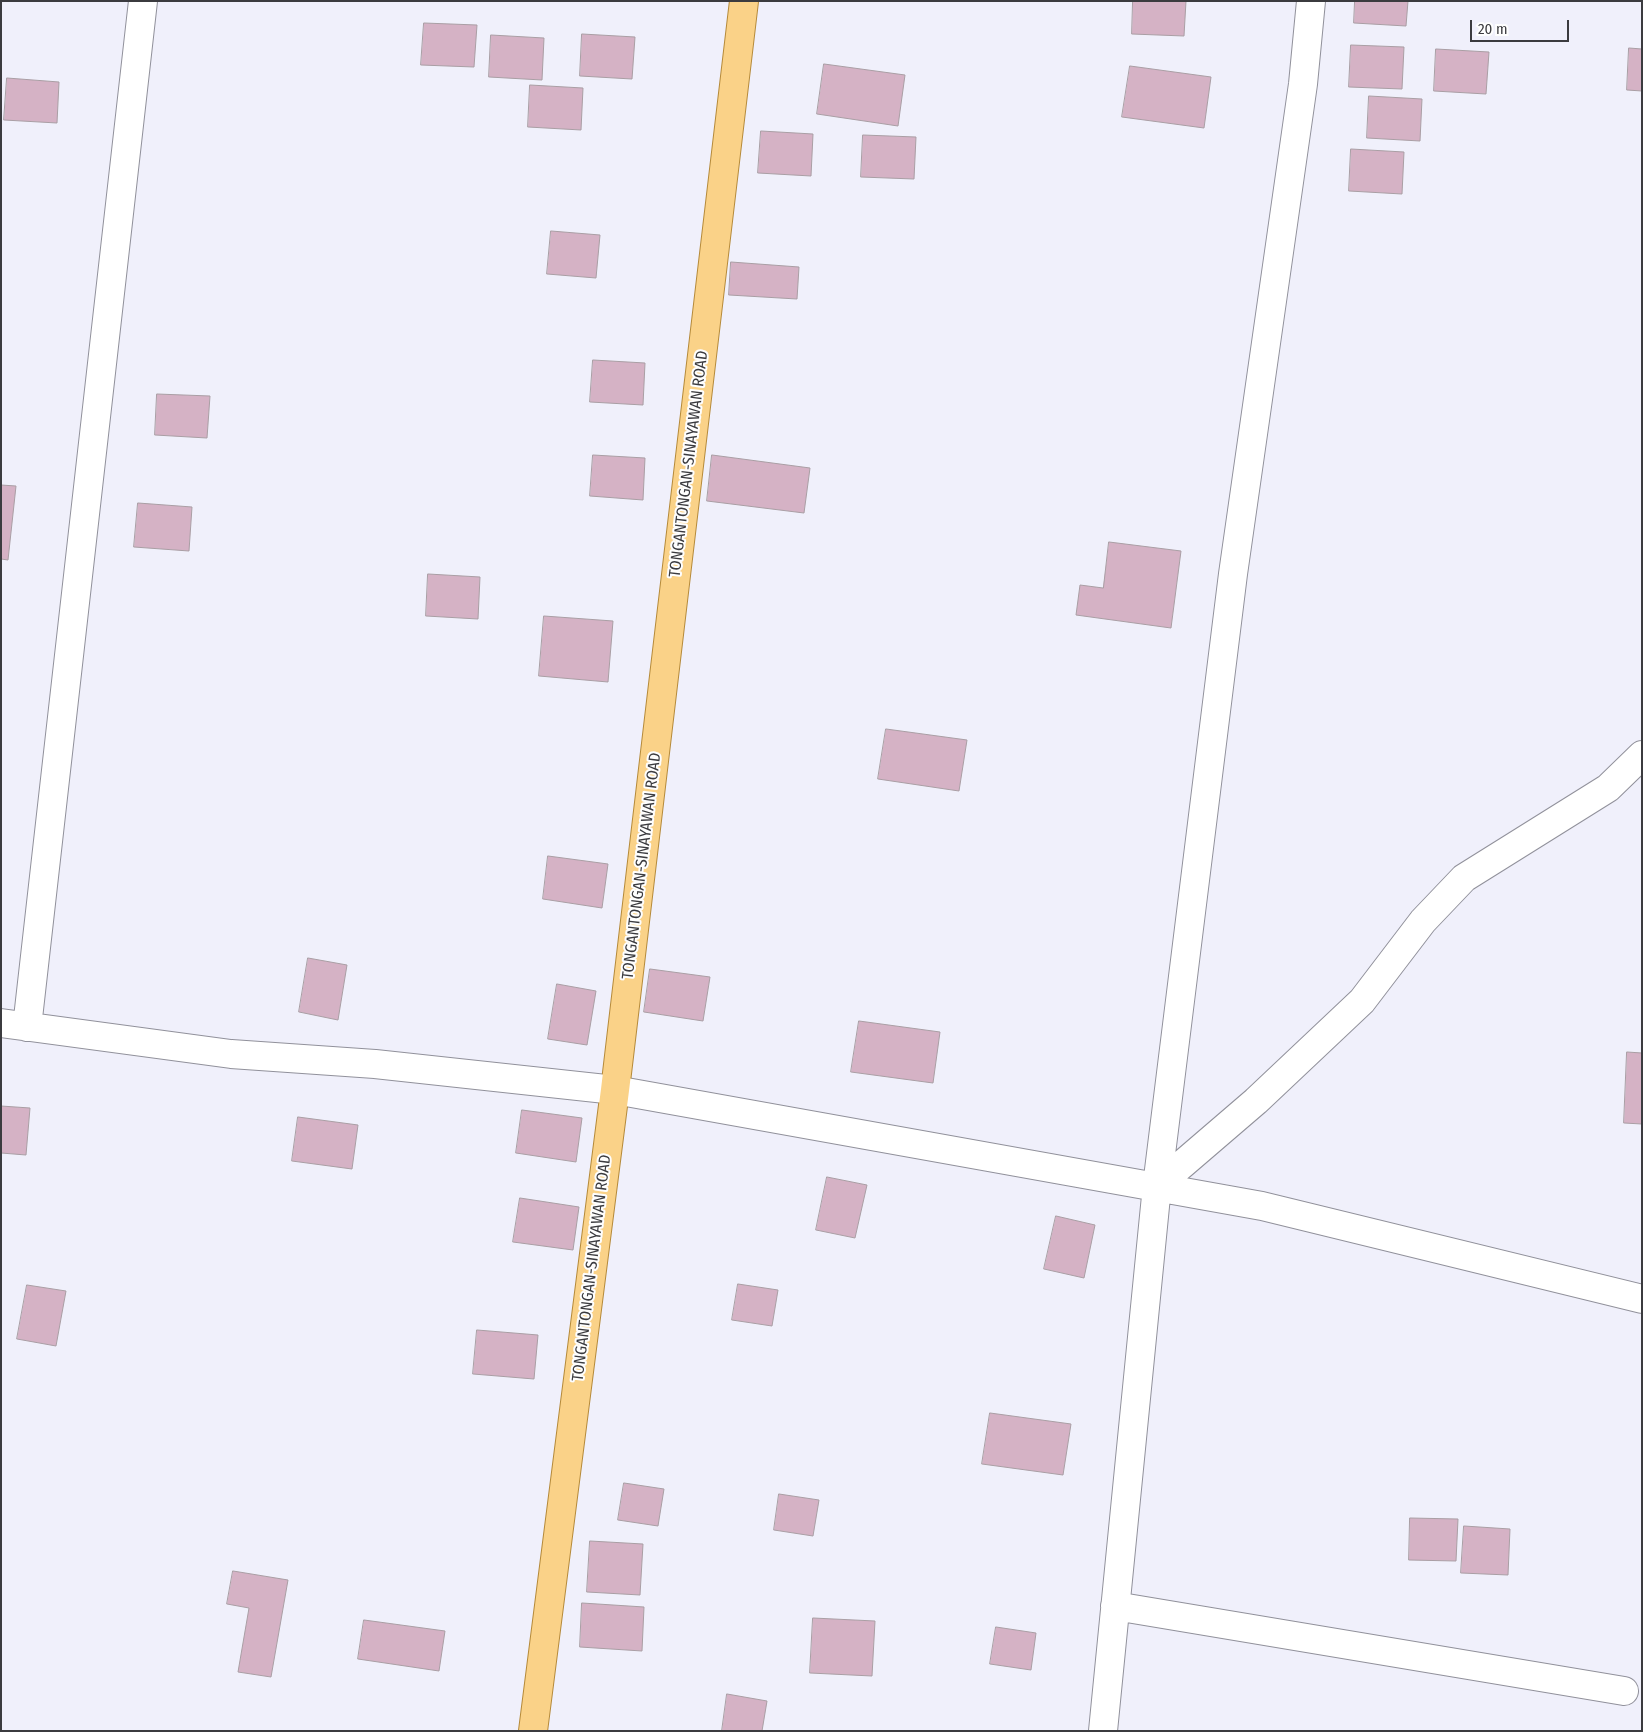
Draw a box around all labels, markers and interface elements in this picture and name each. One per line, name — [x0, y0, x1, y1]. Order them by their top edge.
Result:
scale bar — [1473, 10, 1572, 42]
text: 20 m — [1478, 20, 1508, 38]
street label: TONGANTONGAN-SINAYAWAN ROAD — [666, 350, 712, 578]
street label: TONGANTONGAN-SINAYAWAN ROAD — [619, 752, 665, 980]
street label: TONGANTONGAN-SINAYAWAN ROAD — [569, 1154, 615, 1382]

